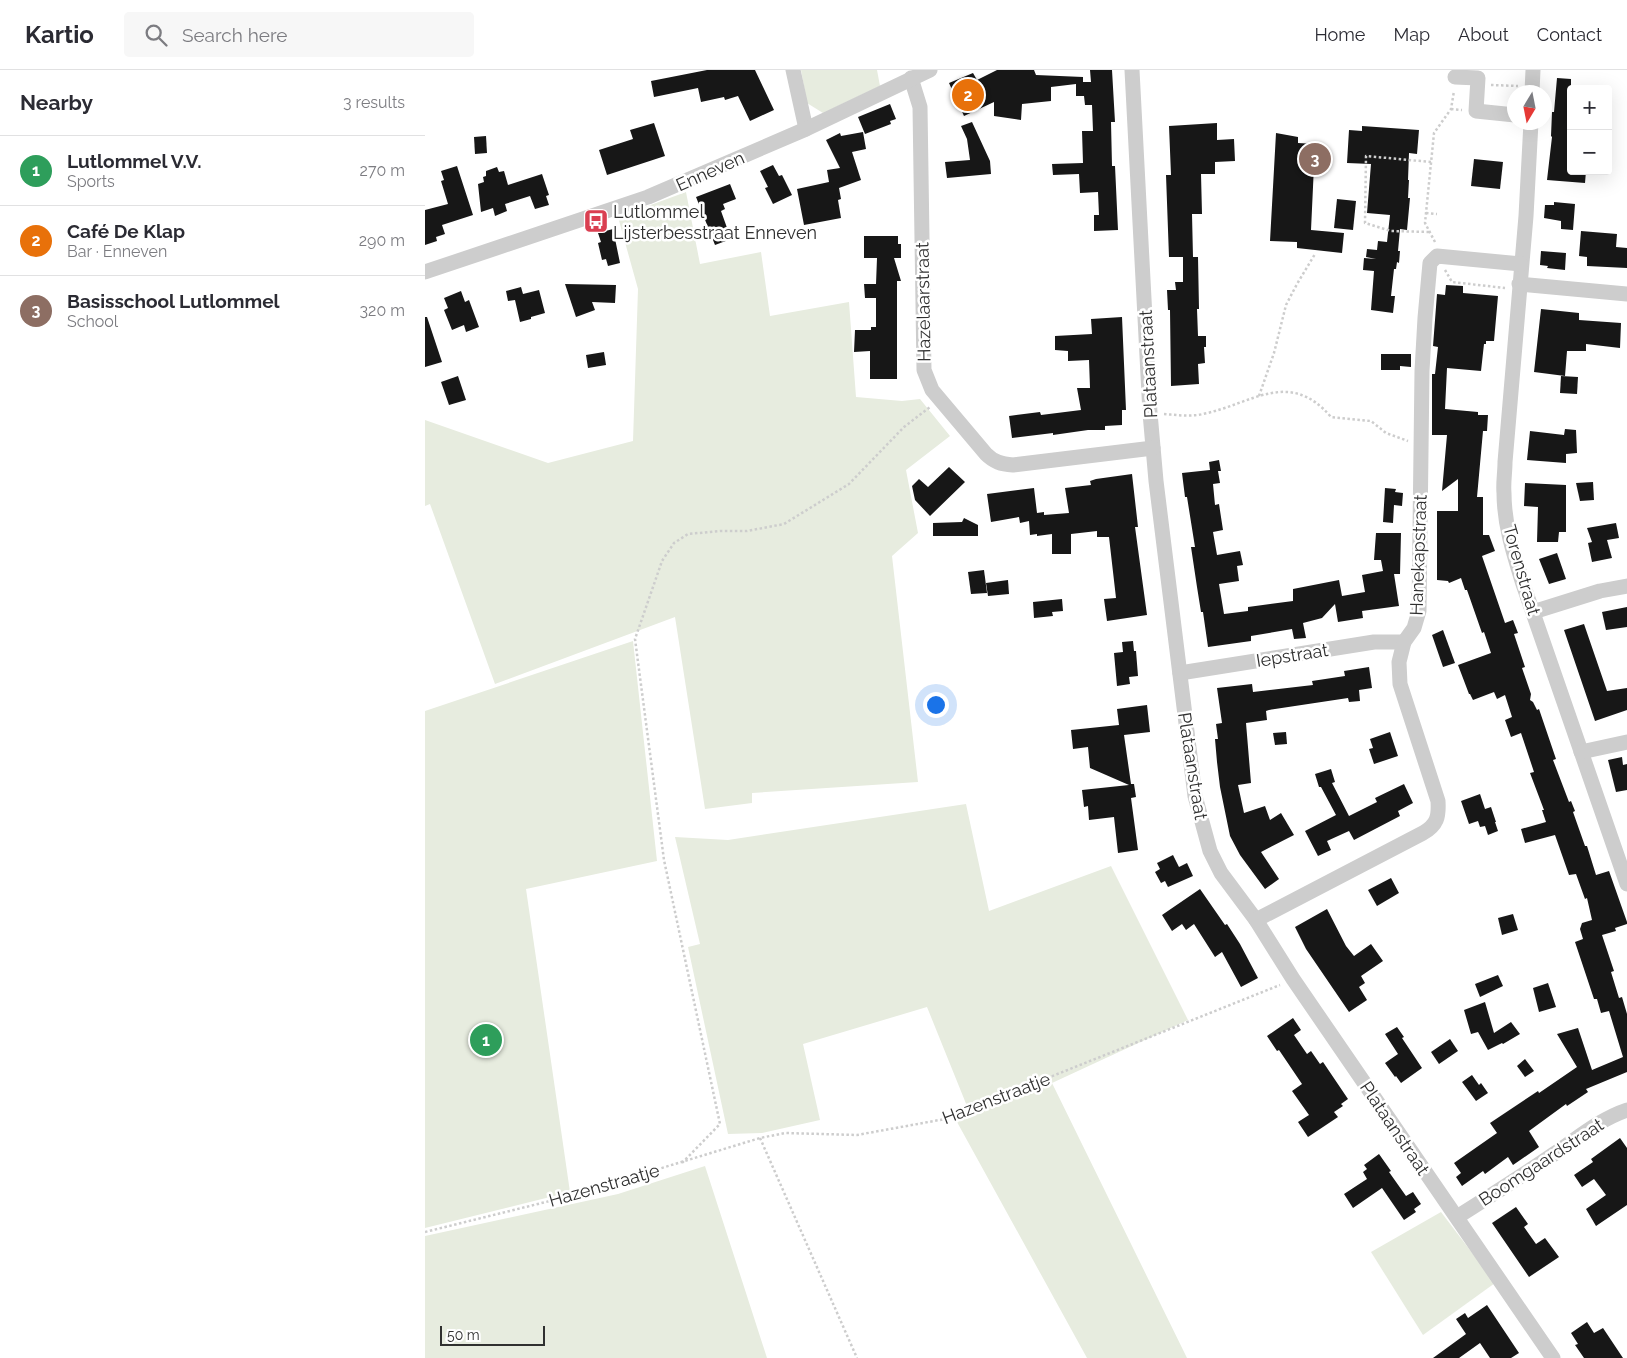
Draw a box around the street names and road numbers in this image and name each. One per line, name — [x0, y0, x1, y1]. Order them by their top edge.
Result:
street label: Enneven — [673, 147, 747, 195]
street label: Hazelaarstraat — [911, 242, 935, 362]
street label: Plataanstraat — [1135, 309, 1161, 419]
street label: Hanekapstraat — [1405, 494, 1431, 616]
street label: Torenstraat — [1499, 522, 1545, 618]
street label: Iepstraat — [1255, 639, 1329, 671]
street label: Plataanstraat — [1174, 711, 1212, 821]
street label: Hazenstraatje — [939, 1068, 1053, 1128]
street label: Plataanstraat — [1356, 1077, 1434, 1179]
street label: Boomgaardstraat — [1475, 1114, 1607, 1210]
street label: Hazenstraatje — [546, 1159, 662, 1211]

